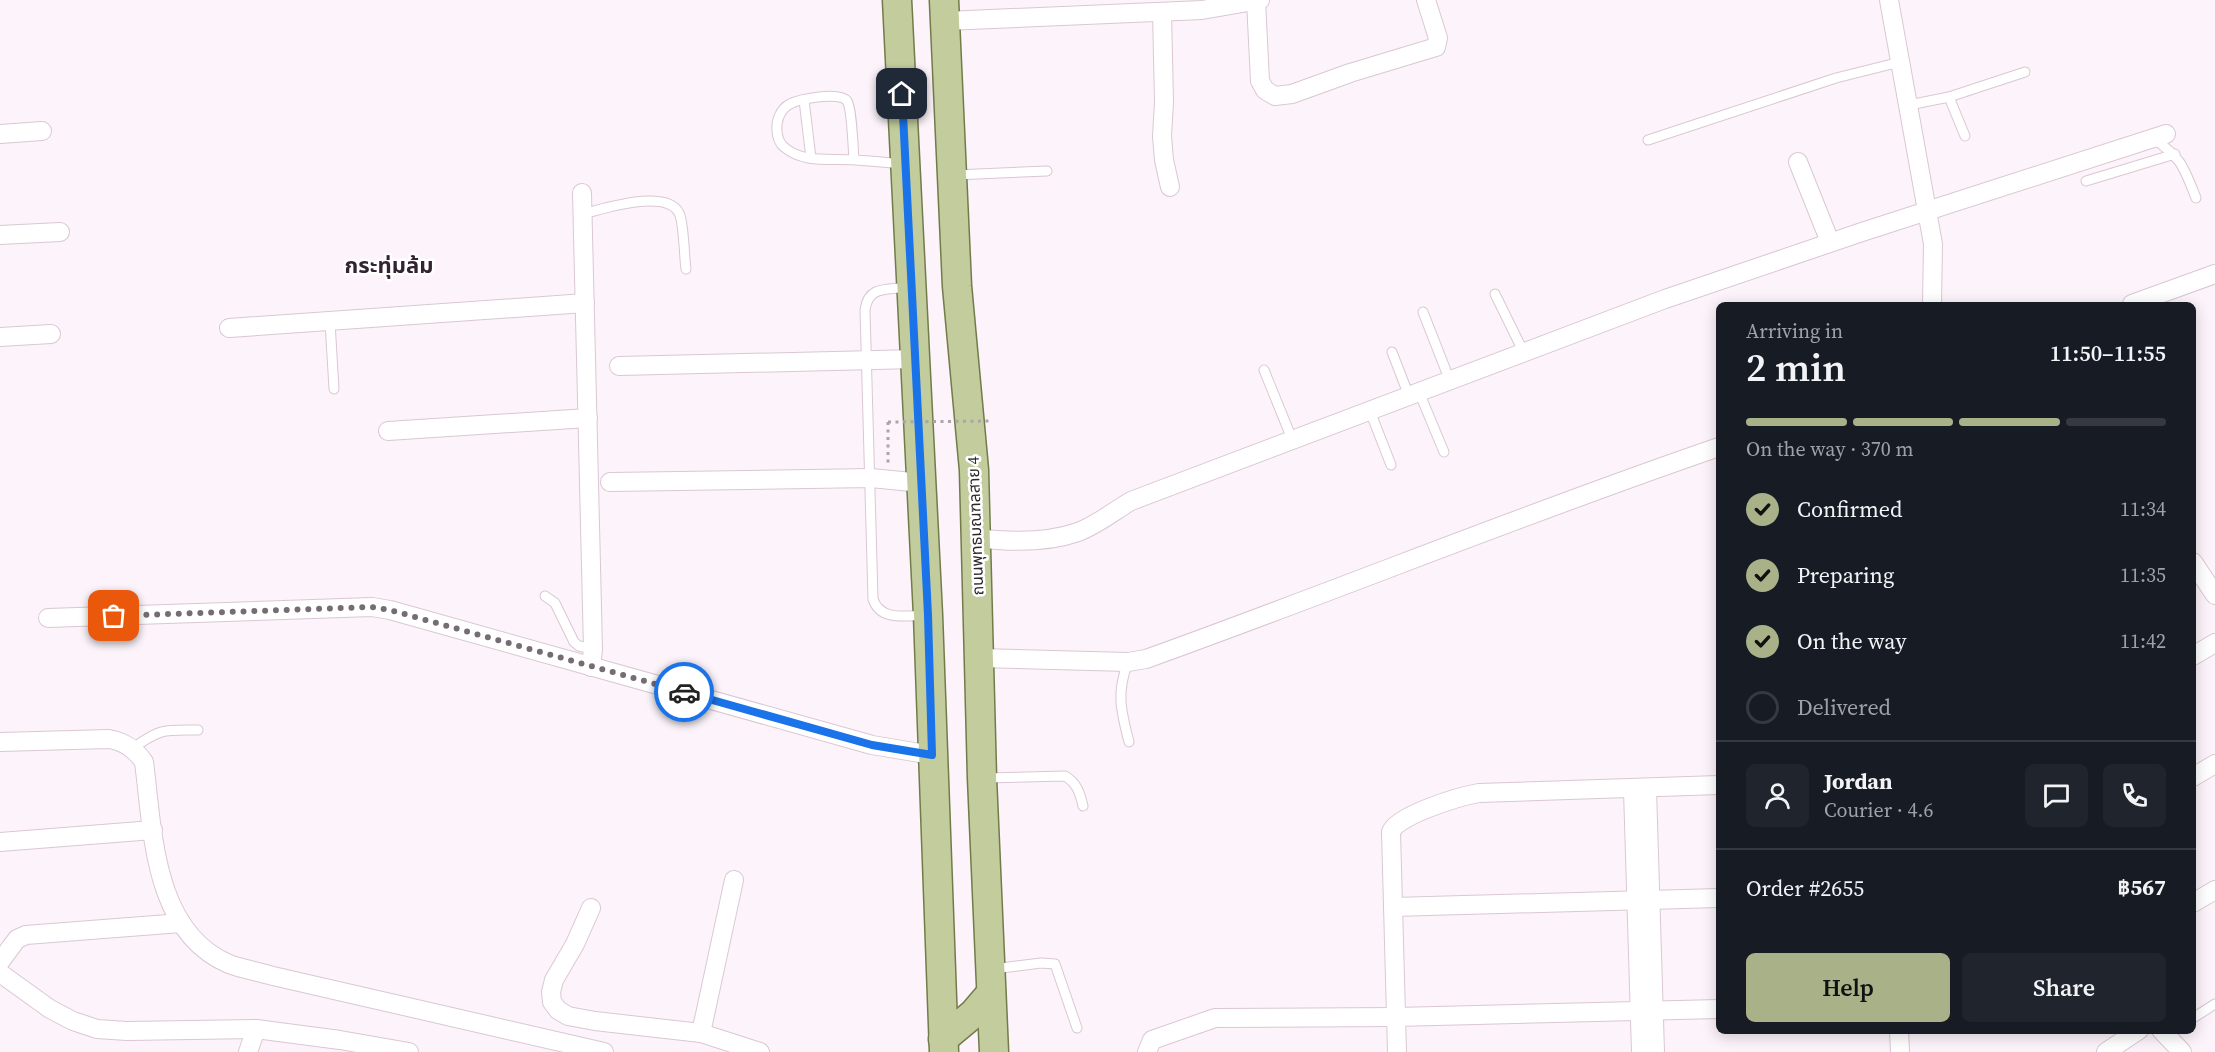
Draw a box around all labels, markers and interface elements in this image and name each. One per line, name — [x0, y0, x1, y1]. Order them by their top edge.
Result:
pin — [876, 68, 927, 119]
icon: home — [885, 77, 918, 110]
district label: กระทุ่มล้ม — [345, 250, 433, 280]
text: Arriving in — [1746, 317, 1843, 345]
text: 11:50–11:55 — [2050, 338, 2166, 368]
text: 2 min — [1746, 341, 1846, 394]
text: On the way · 370 m — [1746, 435, 1913, 463]
street label: ถนนพุทธมณฑลสาย 4 — [962, 456, 988, 596]
icon: check — [1746, 493, 1779, 526]
text: Confirmed — [1797, 494, 1902, 524]
text: 11:34 — [2120, 495, 2166, 523]
icon: check — [1746, 559, 1779, 592]
text: Preparing — [1797, 560, 1894, 590]
text: 11:35 — [2120, 561, 2166, 589]
pin — [88, 590, 139, 641]
icon: bag — [97, 599, 130, 632]
icon: check — [1746, 625, 1779, 658]
text: On the way — [1797, 626, 1906, 656]
text: 11:42 — [2120, 627, 2166, 655]
courier — [654, 662, 714, 722]
icon: car — [668, 676, 701, 709]
text: Delivered — [1797, 692, 1891, 722]
button: person — [1746, 764, 1809, 827]
button: chat — [2025, 764, 2088, 827]
button: phone — [2103, 764, 2166, 827]
text: Jordan — [1824, 766, 1892, 796]
text: Courier · 4.6 — [1824, 796, 1933, 824]
text: ฿567 — [2117, 872, 2166, 902]
text: Order #2655 — [1746, 873, 1864, 903]
button: Help — [1746, 953, 1950, 1022]
button: Share — [1962, 953, 2166, 1022]

